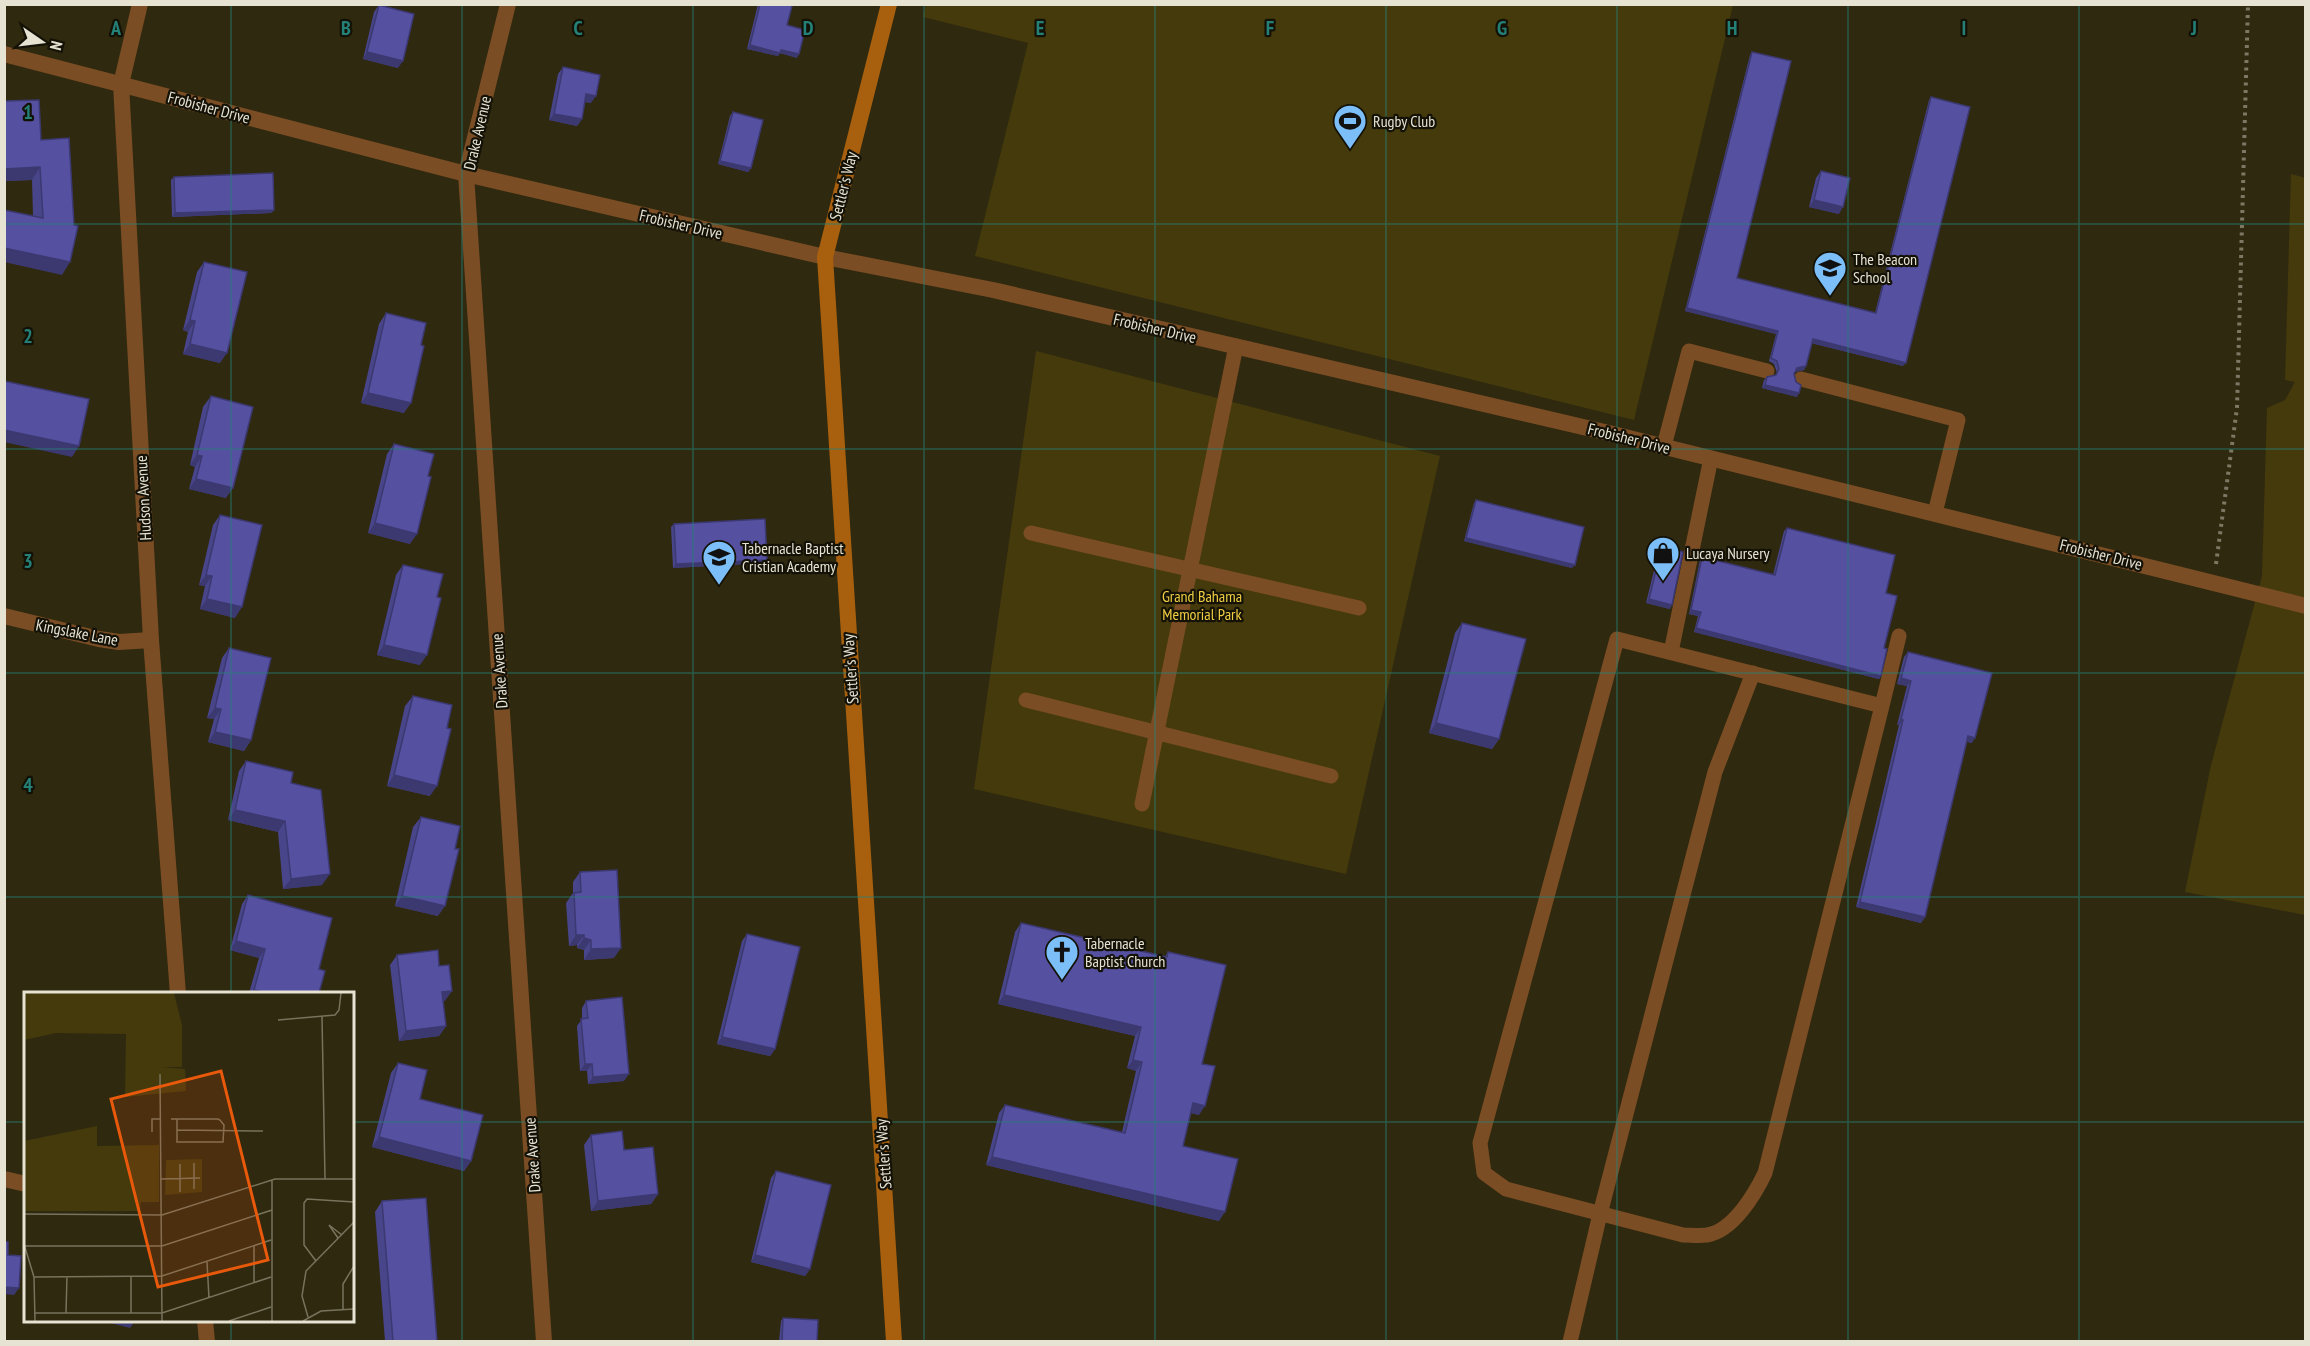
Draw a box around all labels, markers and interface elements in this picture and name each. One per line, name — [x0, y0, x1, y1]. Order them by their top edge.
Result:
north arrow — [12, 12, 72, 72]
text: A — [110, 15, 122, 41]
text: B — [341, 15, 351, 41]
text: C — [573, 15, 583, 41]
text: D — [803, 15, 814, 41]
text: E — [1036, 15, 1044, 41]
text: F — [1266, 15, 1274, 41]
text: G — [1497, 15, 1507, 41]
text: H — [1727, 15, 1737, 41]
text: I — [1962, 15, 1966, 41]
text: J — [2190, 15, 2197, 41]
text: N — [46, 39, 67, 52]
street label: Frobisher Drive — [166, 86, 252, 128]
street label: Drake Avenue — [459, 94, 495, 172]
text: 1 — [23, 99, 33, 125]
sports icon: Rugby Club — [1332, 103, 1368, 150]
place label: Rugby Club — [1373, 111, 1435, 131]
street label: Settler's Way — [825, 150, 861, 222]
street label: Frobisher Drive — [638, 205, 724, 243]
place label: The Beacon School — [1853, 249, 1917, 287]
school or university icon: The Beacon School — [1812, 250, 1848, 297]
street label: Frobisher Drive — [1112, 309, 1198, 347]
text: 2 — [23, 323, 33, 349]
street label: Frobisher Drive — [1586, 418, 1672, 458]
street label: Hudson Avenue — [131, 455, 155, 541]
street label: Frobisher Drive — [2058, 534, 2144, 574]
shop icon: Lucaya Nursery — [1645, 535, 1681, 582]
place label: Tabernacle Baptist Cristian Academy — [742, 538, 844, 576]
school or university icon: Tabernacle Baptist Cristian Academy — [701, 539, 737, 586]
place label: Lucaya Nursery — [1686, 543, 1770, 563]
text: 3 — [23, 548, 33, 574]
park label: Grand Bahama Memorial Park — [1162, 586, 1242, 624]
street label: Kingslake Lane — [34, 614, 120, 650]
street label: Drake Avenue — [486, 633, 512, 709]
street label: Settler's Way — [838, 633, 862, 705]
text: 4 — [23, 772, 33, 798]
place label: Tabernacle Baptist Church — [1085, 933, 1165, 971]
church icon: Tabernacle Baptist Church — [1044, 934, 1080, 981]
inset map — [24, 992, 354, 1322]
street label: Drake Avenue — [519, 1117, 545, 1193]
street label: Settler's Way — [871, 1118, 895, 1190]

